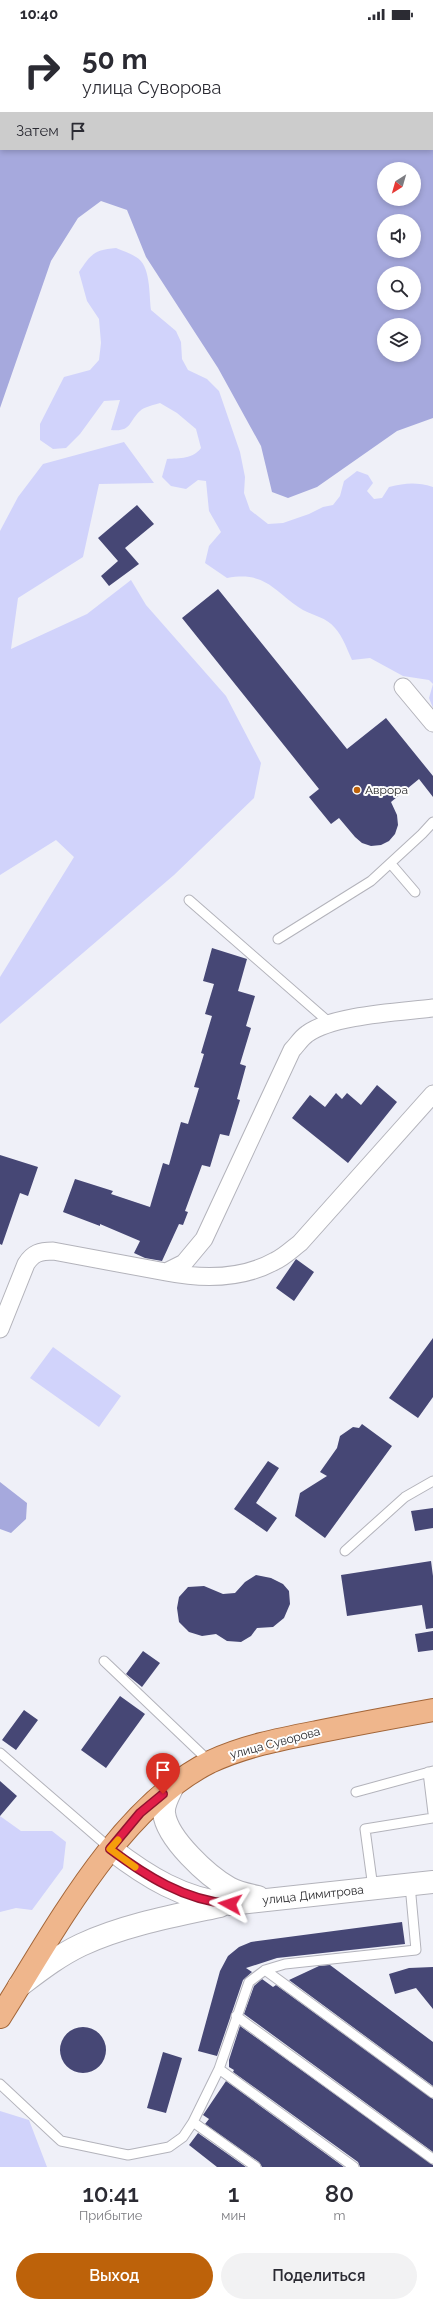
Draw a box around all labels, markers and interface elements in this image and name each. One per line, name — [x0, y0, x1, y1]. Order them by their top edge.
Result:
text: 10:40 — [20, 5, 58, 23]
text: 50 m — [82, 43, 148, 76]
icon: right — [16, 44, 68, 96]
text: улица Суворова — [82, 77, 221, 98]
icon: arrive — [67, 120, 89, 142]
text: Затем — [16, 122, 59, 140]
north arrow — [377, 162, 421, 206]
map controls — [377, 162, 421, 362]
button: sound — [377, 214, 421, 258]
button: search — [377, 266, 421, 310]
button: layers — [377, 318, 421, 362]
place label: Аврора — [365, 783, 408, 797]
marker: Аврора — [352, 785, 362, 795]
street label: улица Суворова — [228, 1724, 322, 1762]
pin — [146, 1753, 180, 1794]
icon: arrive — [152, 1759, 174, 1781]
position arrow — [209, 1883, 251, 1925]
street label: улица Димитрова — [262, 1883, 364, 1907]
text: 10:41 — [83, 2179, 139, 2208]
text: 1 — [228, 2179, 239, 2208]
text: 80 — [325, 2179, 354, 2208]
text: Прибытие — [79, 2208, 142, 2223]
text: мин — [221, 2208, 246, 2223]
text: m — [333, 2208, 345, 2223]
button: Выход — [16, 2253, 213, 2299]
button: Поделиться — [221, 2253, 417, 2299]

